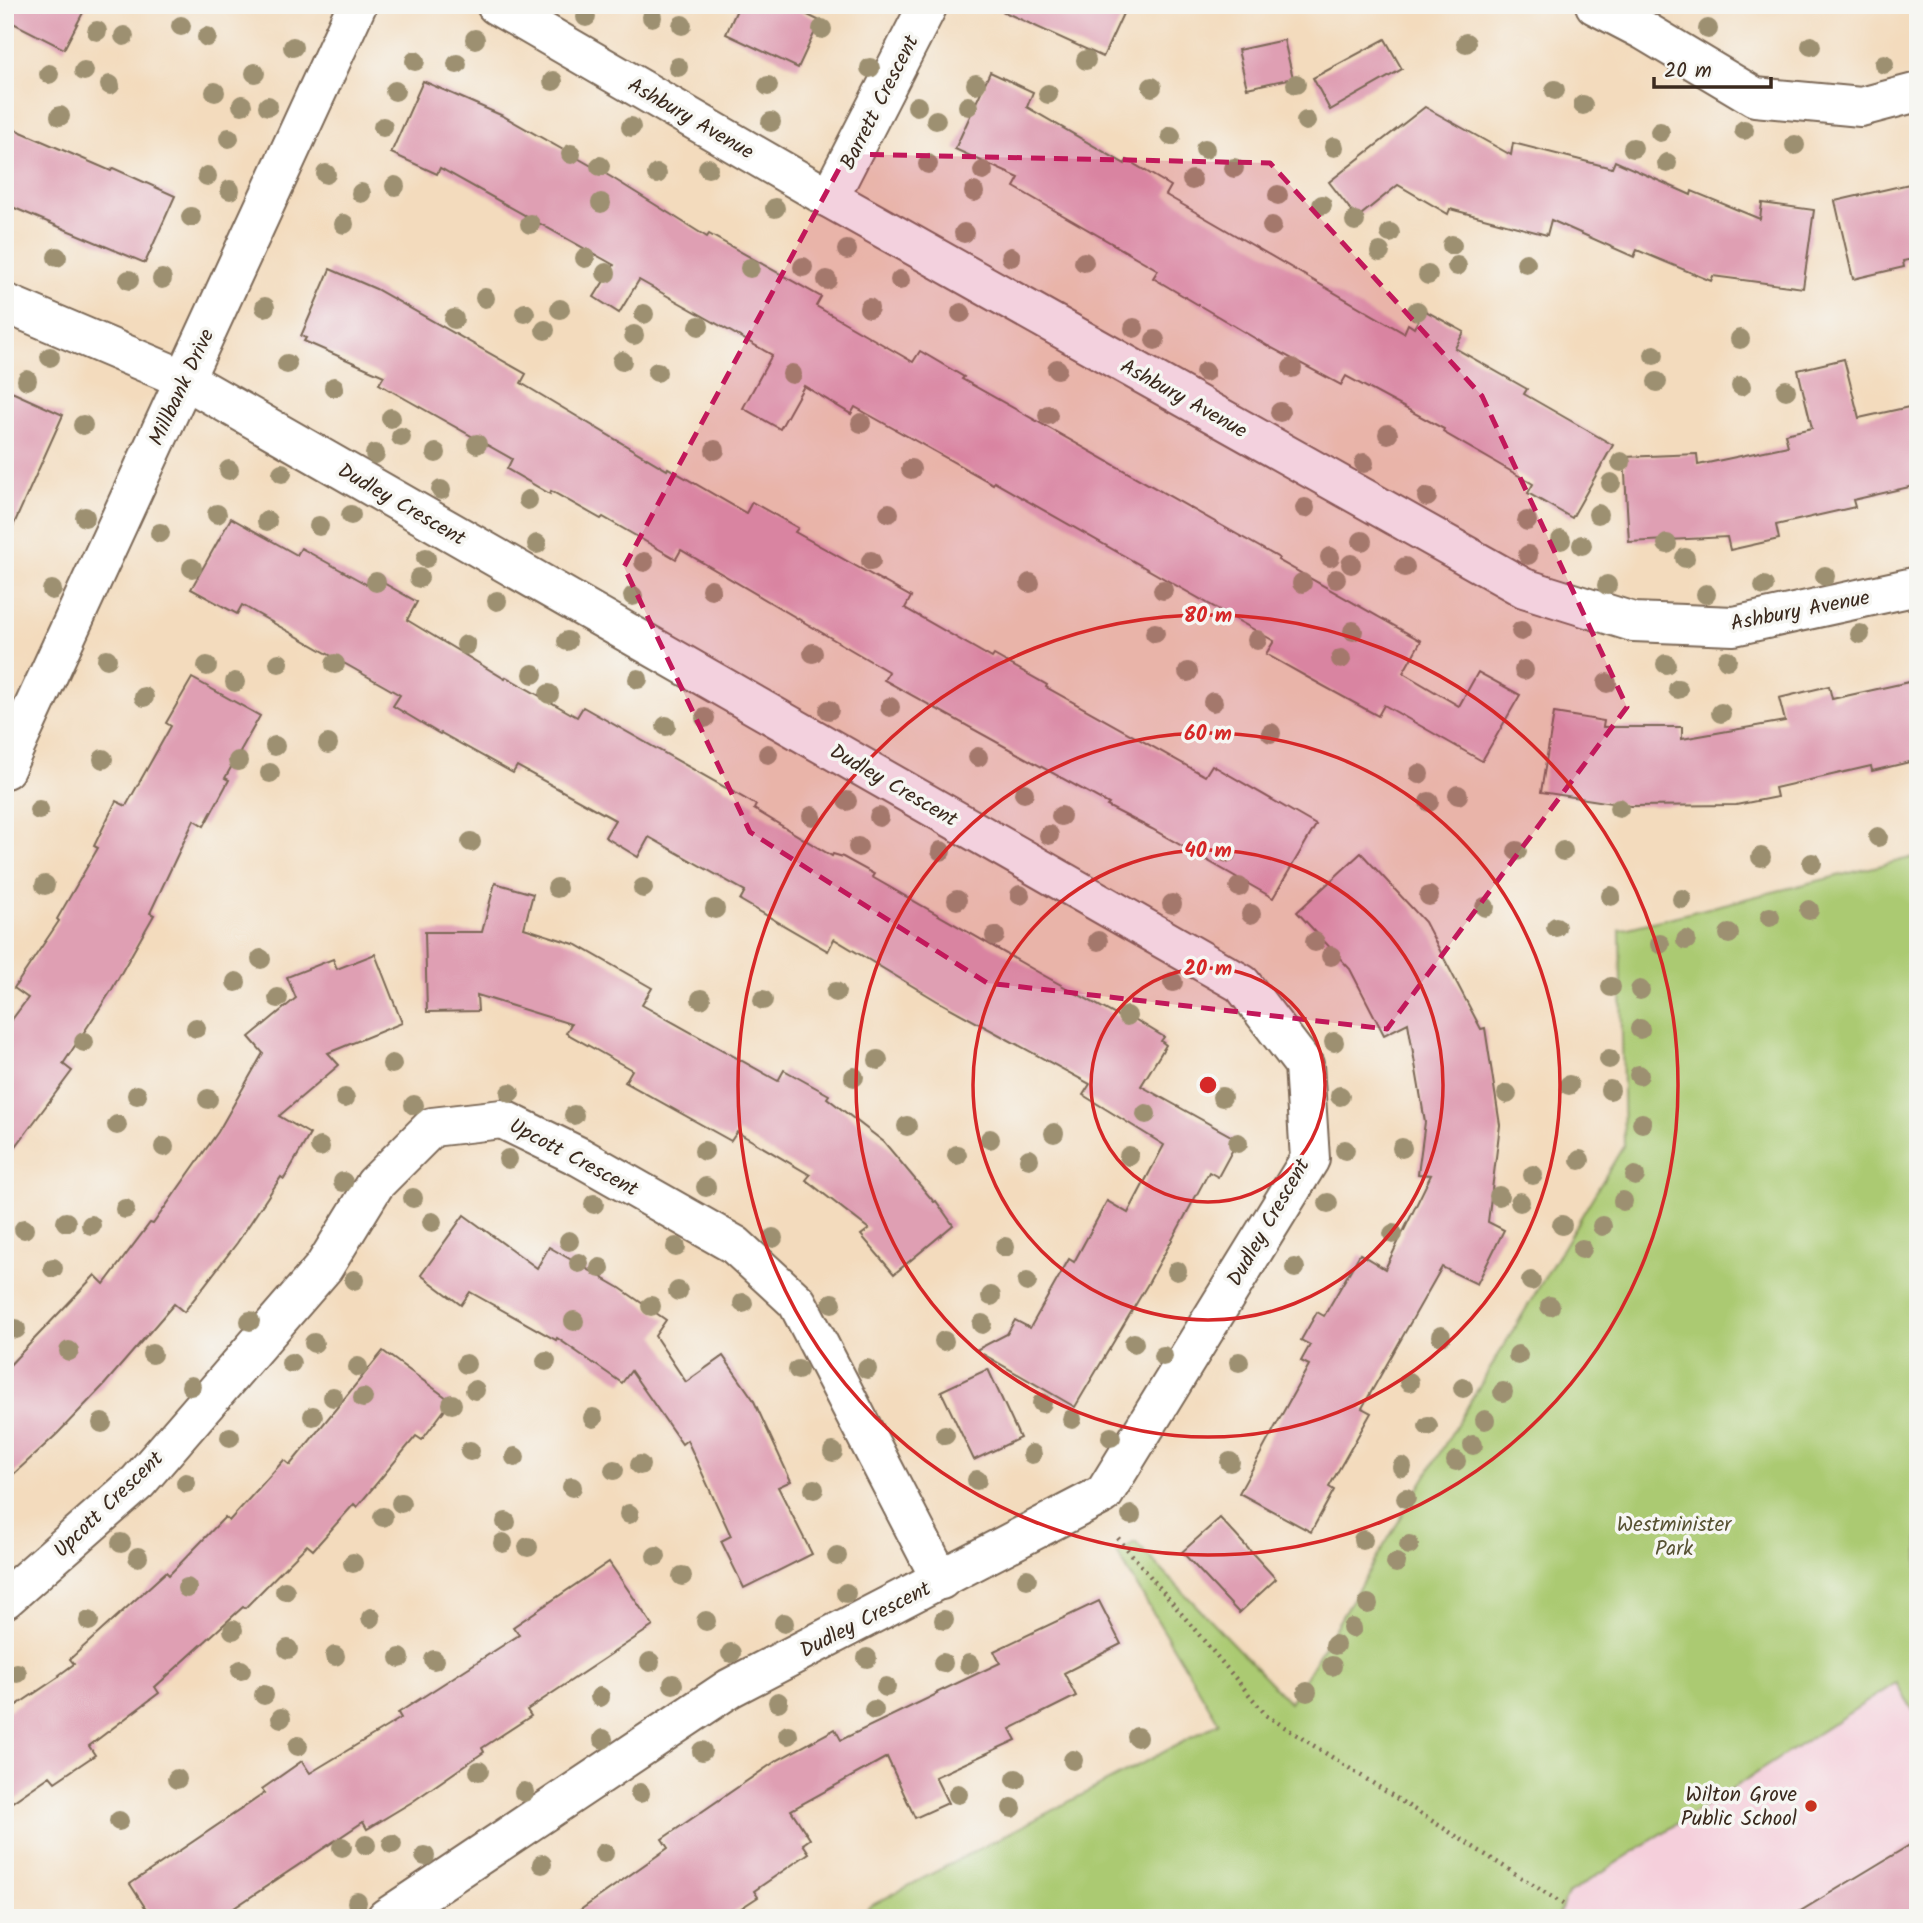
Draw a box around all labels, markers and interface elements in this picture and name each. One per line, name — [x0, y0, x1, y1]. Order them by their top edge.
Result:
street label: Barrett Crescent — [832, 29, 929, 176]
scale bar — [1654, 46, 1771, 90]
text: 20 m — [1664, 55, 1712, 88]
street label: Ashbury Avenue — [621, 70, 760, 169]
street label: Millbank Drive — [141, 323, 224, 452]
street label: Ashbury Avenue — [1114, 351, 1253, 448]
street label: Dudley Crescent — [331, 455, 472, 556]
street label: Ashbury Avenue — [1728, 582, 1873, 641]
text: 80 m — [1184, 600, 1232, 633]
text: 60 m — [1184, 718, 1232, 751]
street label: Dudley Crescent — [823, 736, 964, 837]
text: 40 m — [1184, 835, 1232, 868]
text: 20 m — [1184, 953, 1232, 986]
centre of rings — [1196, 1073, 1220, 1097]
street label: Upcott Crescent — [503, 1110, 645, 1207]
street label: Dudley Crescent — [1219, 1152, 1320, 1293]
street label: Upcott Crescent — [46, 1443, 172, 1566]
park label: Westminister Park — [1617, 1509, 1732, 1566]
street label: Dudley Crescent — [794, 1573, 938, 1668]
place label: Wilton Grove Public School — [1681, 1779, 1798, 1836]
marker: Wilton Grove Public School — [1803, 1798, 1819, 1814]

